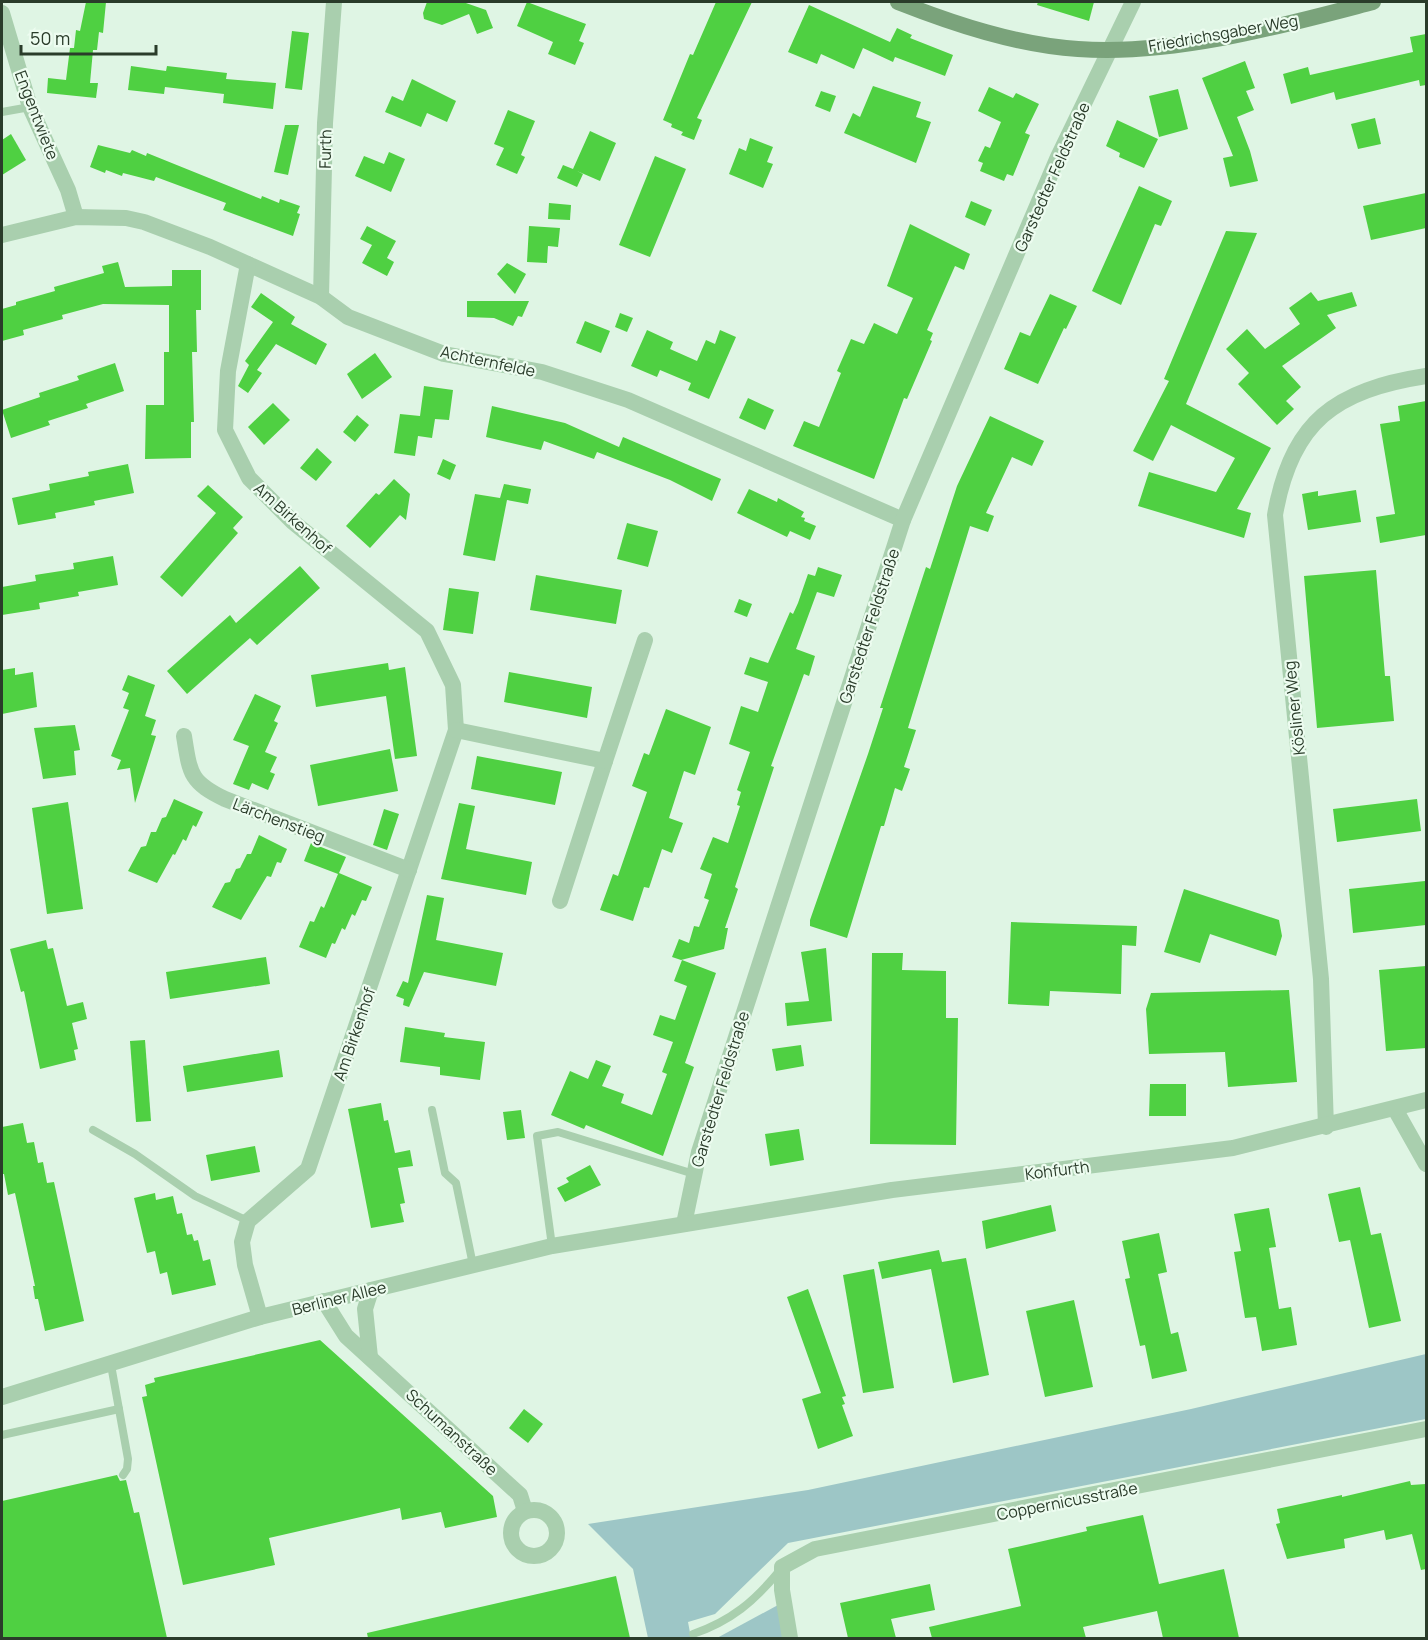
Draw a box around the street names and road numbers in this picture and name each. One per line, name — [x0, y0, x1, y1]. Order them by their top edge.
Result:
street label: Friedrichsgaber Weg — [1146, 9, 1300, 57]
street label: Engentwiete — [10, 67, 64, 163]
street label: Garstedter Feldstraße — [1009, 99, 1095, 255]
street label: Furth — [314, 129, 336, 169]
street label: Achternfelde — [439, 340, 537, 382]
street label: Am Birkenhof — [250, 477, 337, 559]
street label: Garstedter Feldstraße — [834, 546, 904, 706]
street label: Kösliner Weg — [1278, 660, 1310, 756]
street label: Lärchenstieg — [230, 792, 328, 848]
street label: Am Birkenhof — [328, 984, 380, 1084]
street label: Garstedter Feldstraße — [686, 1008, 754, 1170]
street label: Kohfurth — [1024, 1155, 1090, 1185]
street label: Berliner Allee — [290, 1276, 388, 1320]
street label: Schumanstraße — [401, 1384, 503, 1480]
street label: Coppernicusstraße — [995, 1477, 1139, 1525]

